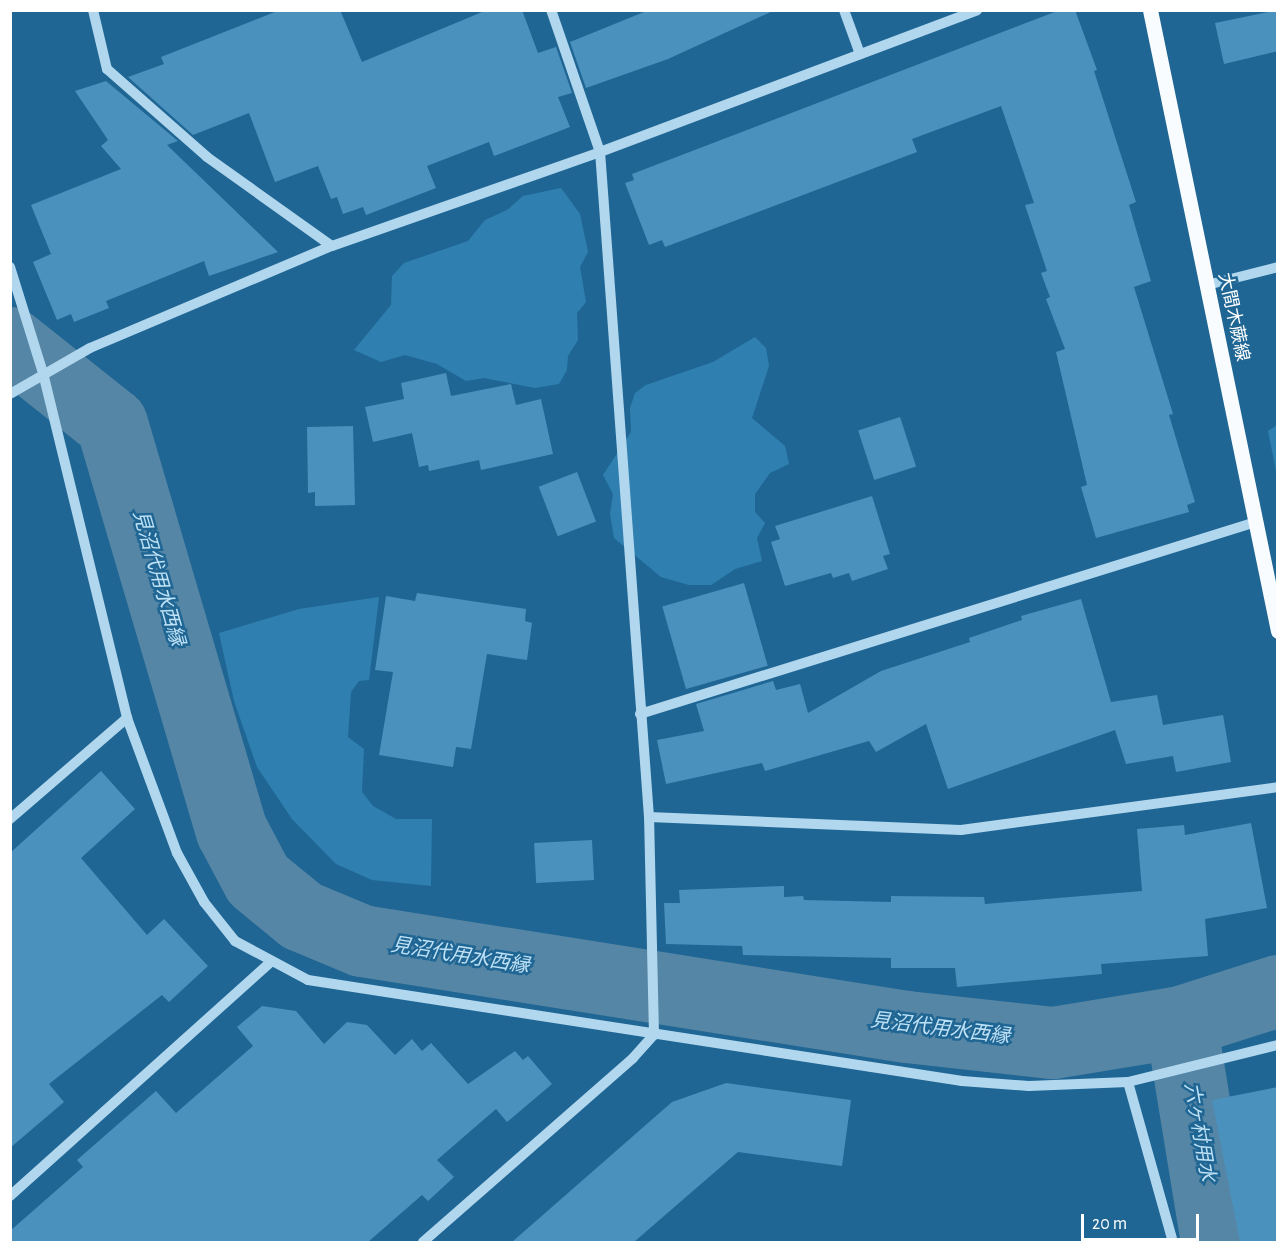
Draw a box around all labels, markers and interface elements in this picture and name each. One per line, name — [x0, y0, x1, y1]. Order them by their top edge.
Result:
street label: 大間木蕨線 — [1213, 271, 1253, 363]
water label: 見沼代用水西縁 — [127, 507, 189, 649]
water label: 見沼代用水西縁 — [389, 933, 531, 979]
water label: 見沼代用水西縁 — [869, 1009, 1011, 1049]
water label: 六ヶ村用水 — [1178, 1081, 1220, 1183]
scale bar — [1084, 1202, 1202, 1240]
text: 20 m — [1092, 1215, 1127, 1233]

